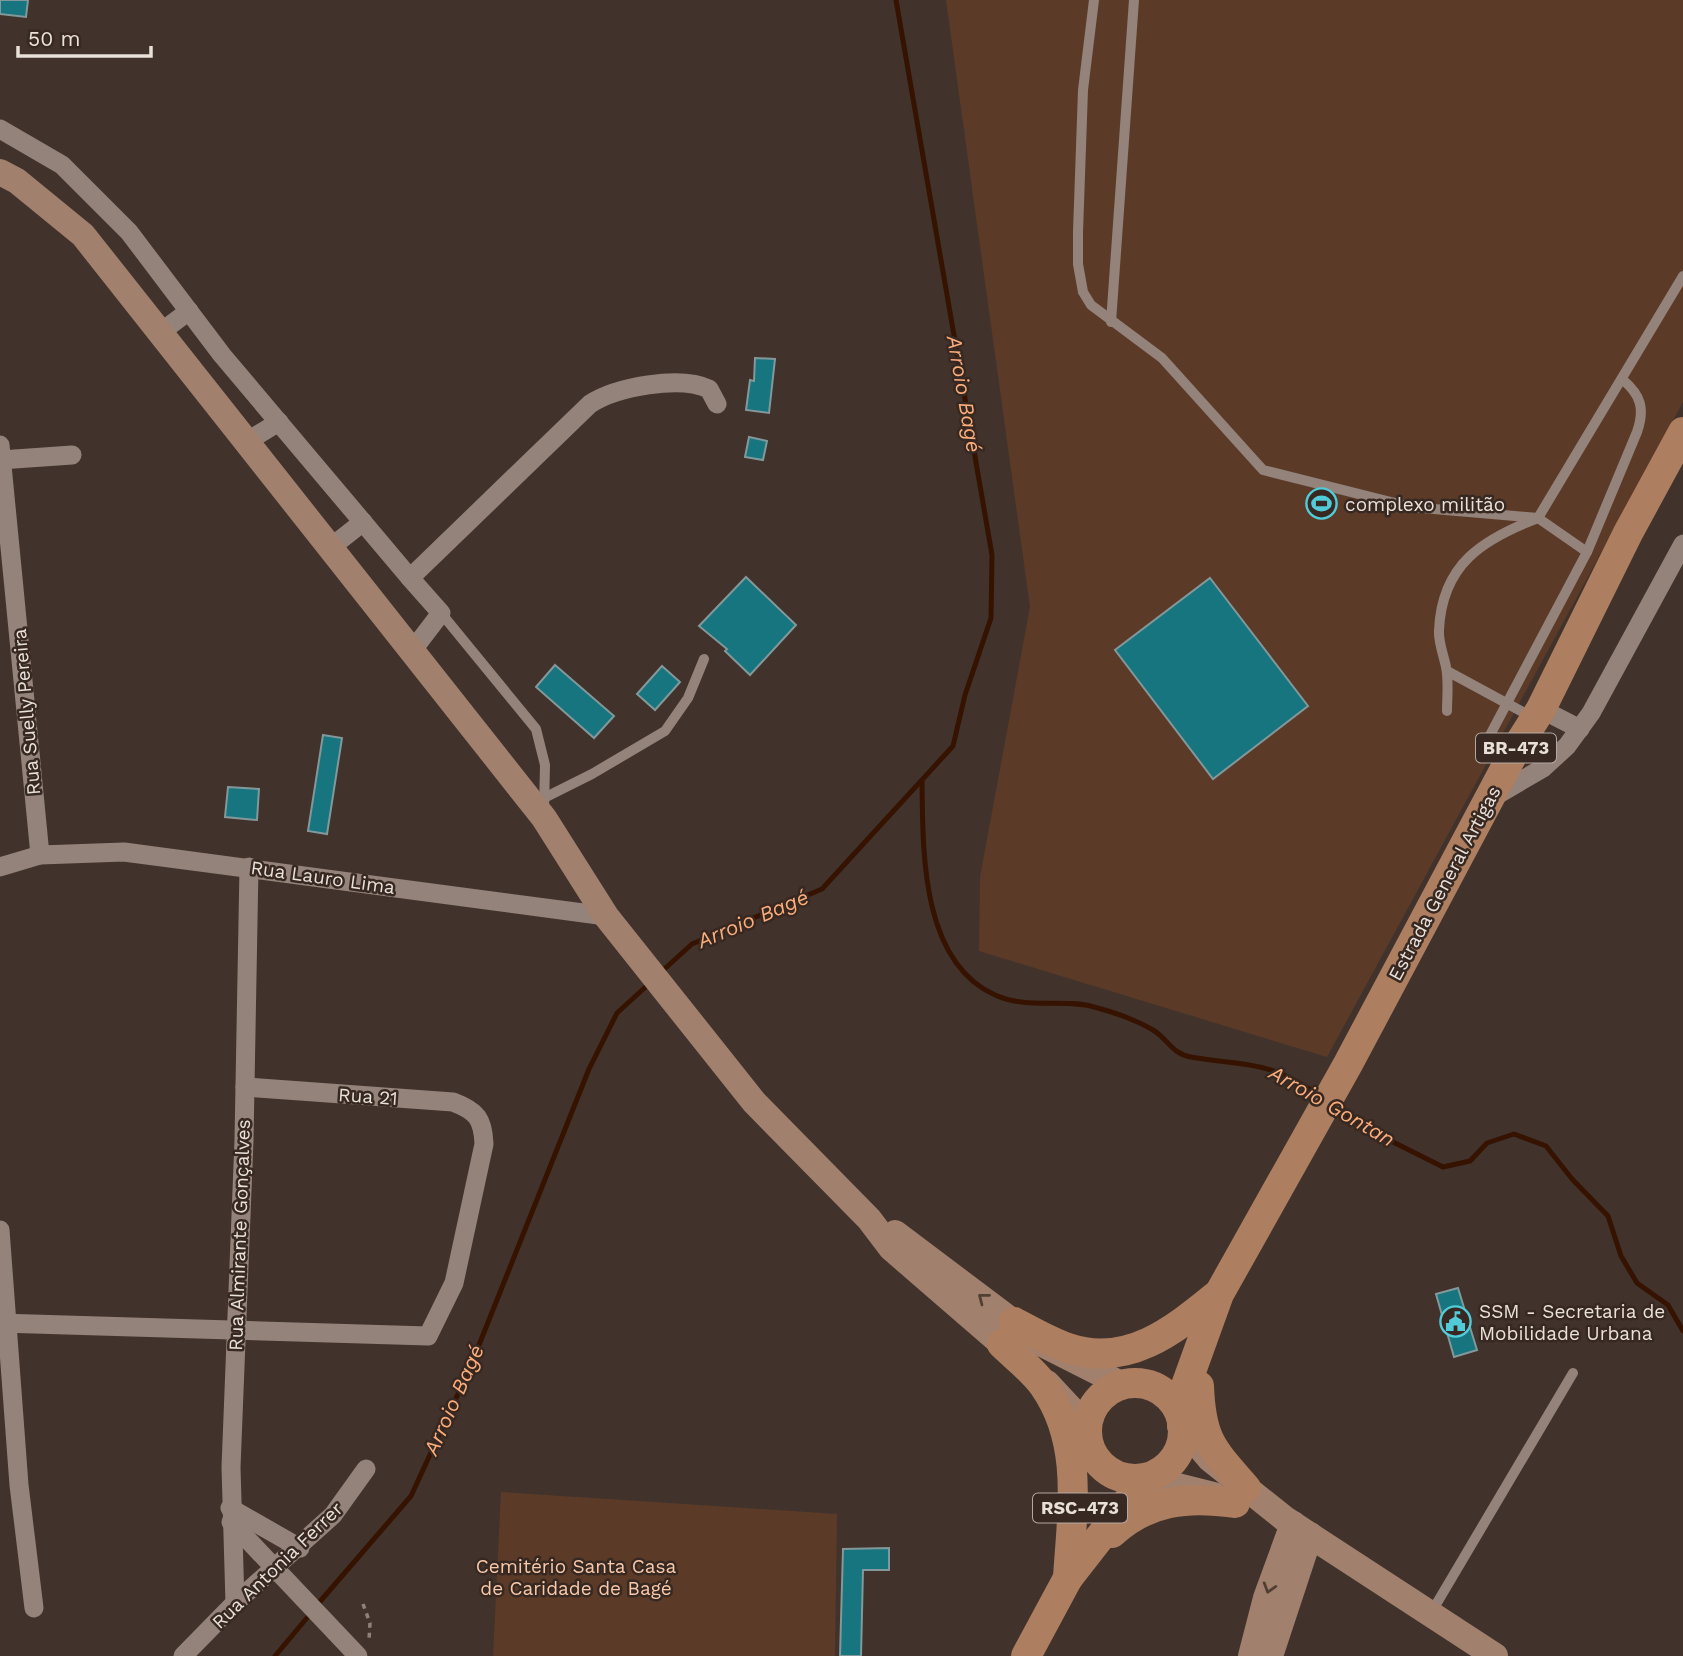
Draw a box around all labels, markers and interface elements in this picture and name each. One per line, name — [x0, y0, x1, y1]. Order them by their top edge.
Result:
scale bar — [18, 14, 150, 58]
text: 50 m — [28, 26, 80, 51]
water label: Arroio Bagé — [942, 333, 987, 454]
sports icon: complexo militão — [1305, 487, 1339, 521]
place label: complexo militão — [1345, 493, 1505, 516]
street label: Rua Suelly Pereira — [8, 628, 45, 796]
road number: BR-473 — [1476, 734, 1556, 762]
street label: Estrada General Artigas — [1383, 782, 1506, 985]
street label: Rua Lauro Lima — [249, 856, 397, 899]
water label: Arroio Bagé — [693, 884, 812, 954]
water label: Arroio Gontan — [1264, 1059, 1399, 1152]
street label: Rua 21 — [338, 1083, 398, 1110]
street label: Rua Almirante Gonçalves — [224, 1119, 255, 1351]
one-way arrow — [978, 1294, 990, 1307]
place label: SSM - Secretaria de Mobilidade Urbana — [1479, 1300, 1665, 1345]
public building icon: SSM - Secretaria de Mobilidade Urbana — [1439, 1305, 1473, 1339]
water label: Arroio Bagé — [418, 1341, 489, 1460]
road number: RSC-473 — [1033, 1493, 1127, 1522]
street label: Rua Antonia Ferrer — [207, 1497, 348, 1634]
park label: Cemitério Santa Casa de Caridade de Bagé — [476, 1555, 676, 1600]
one-way arrow — [1263, 1582, 1278, 1594]

